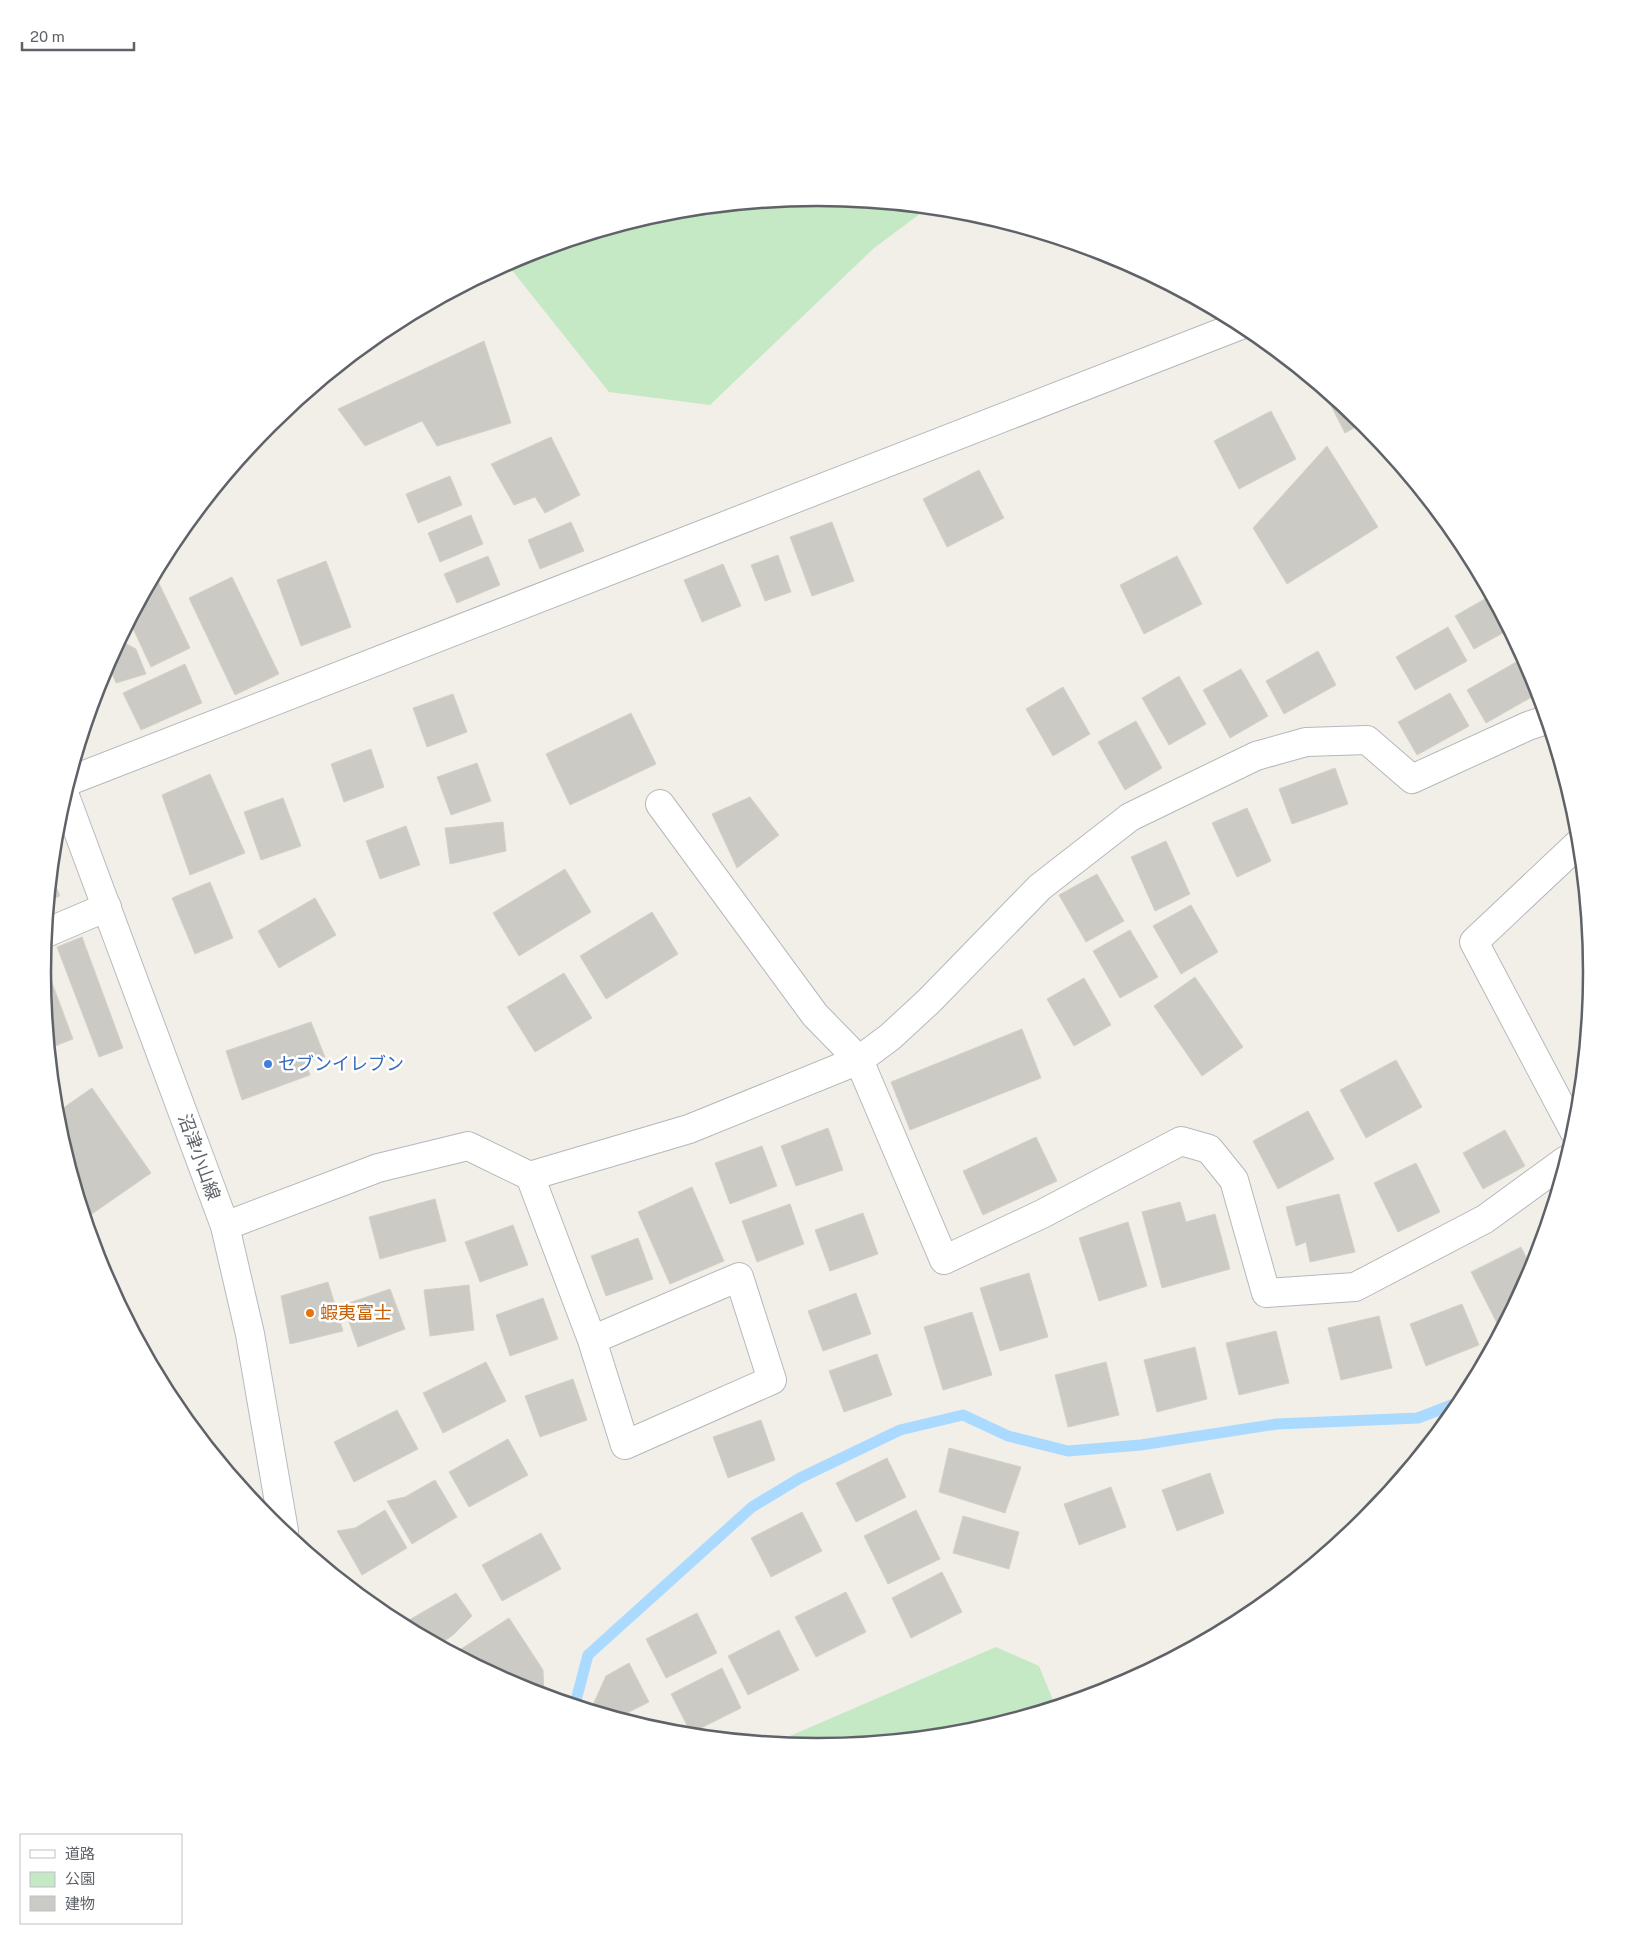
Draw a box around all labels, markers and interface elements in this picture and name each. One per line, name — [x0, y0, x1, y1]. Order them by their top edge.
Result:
scale bar — [22, 20, 135, 52]
text: 20 m — [30, 28, 65, 45]
place label: セブンイレブン — [278, 1053, 404, 1074]
marker: セブンイレブン — [262, 1058, 274, 1070]
street label: 沼津小山線 — [174, 1111, 225, 1203]
place label: 蝦夷富士 — [320, 1302, 392, 1323]
marker: 蝦夷富士 — [304, 1307, 316, 1319]
legend — [20, 1834, 182, 1924]
text: 道路 — [65, 1845, 95, 1862]
text: 公園 — [65, 1870, 95, 1887]
text: 建物 — [65, 1895, 95, 1912]

